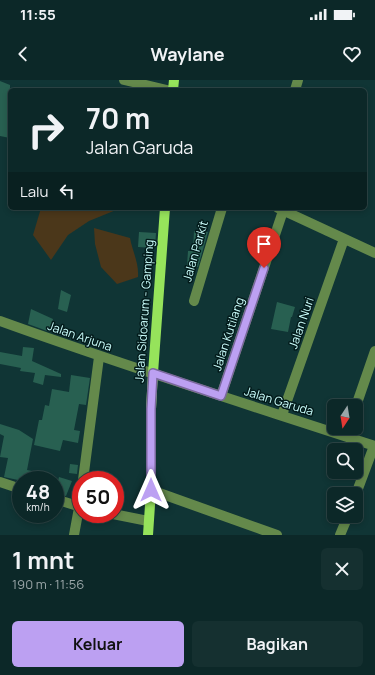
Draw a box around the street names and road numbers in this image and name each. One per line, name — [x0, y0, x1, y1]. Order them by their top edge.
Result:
street label: Jalan Parkit — [178, 218, 212, 284]
street label: Jalan Sidoarum - Gamping — [131, 239, 157, 383]
street label: Jalan Kutilang — [208, 295, 248, 373]
street label: Jalan Nuri — [284, 295, 318, 351]
street label: Jalan Arjuna — [46, 317, 114, 355]
street label: Jalan Garuda — [242, 382, 316, 420]

